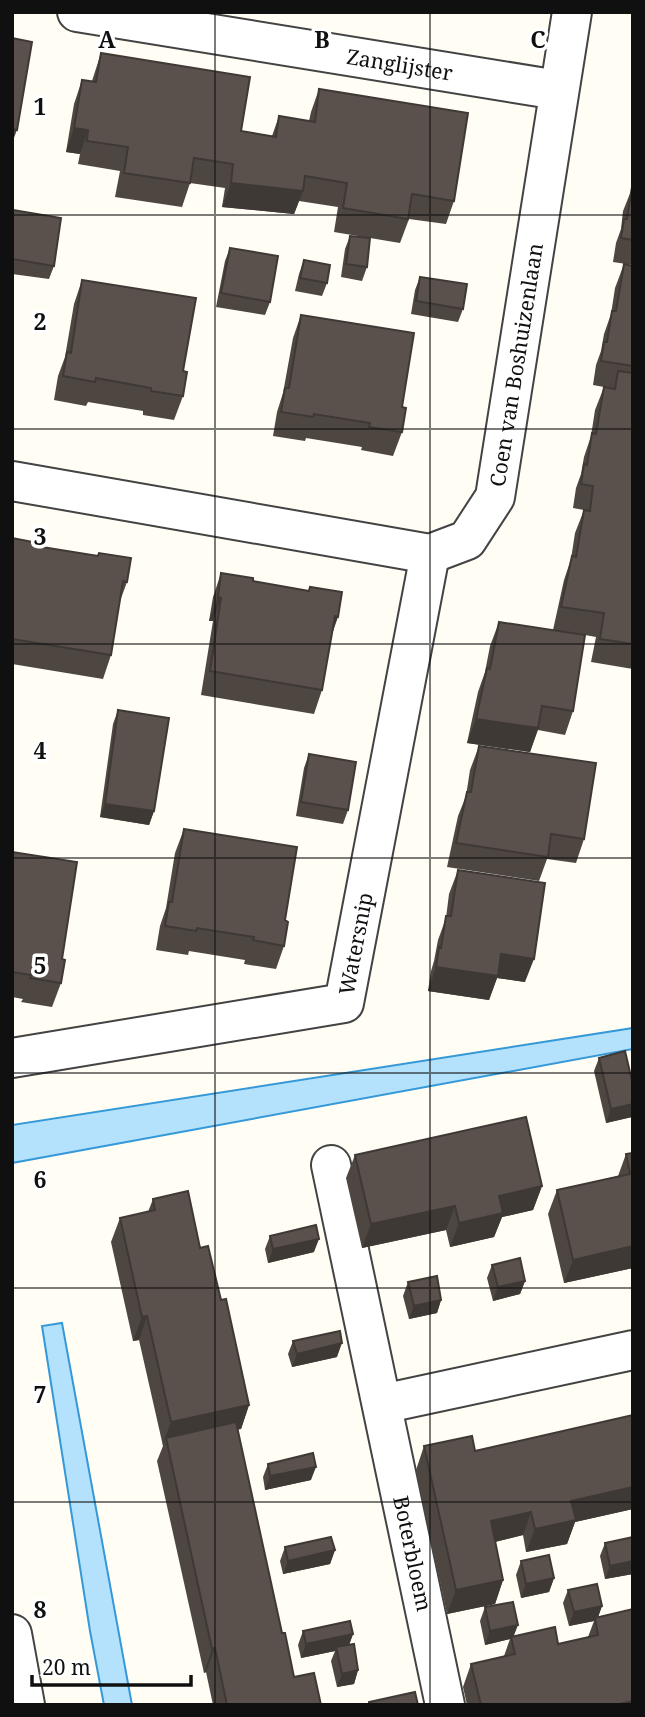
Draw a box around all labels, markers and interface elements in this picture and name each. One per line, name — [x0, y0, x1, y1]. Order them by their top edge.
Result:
text: A — [98, 23, 116, 55]
text: B — [314, 23, 330, 55]
text: C — [530, 23, 546, 55]
street label: Zanglijster — [345, 42, 455, 87]
text: 1 — [34, 90, 47, 122]
street label: Coen van Boshuizenlaan — [483, 241, 549, 489]
text: 2 — [34, 305, 47, 337]
text: 3 — [34, 520, 47, 552]
text: 4 — [34, 734, 47, 766]
street label: Watersnip — [332, 890, 379, 997]
text: 5 — [34, 949, 47, 981]
text: 6 — [34, 1163, 47, 1195]
text: 7 — [34, 1378, 47, 1410]
street label: Boterbloem — [387, 1493, 439, 1614]
text: 8 — [34, 1593, 47, 1625]
scale bar — [32, 1644, 191, 1688]
text: 20 m — [42, 1653, 91, 1681]

